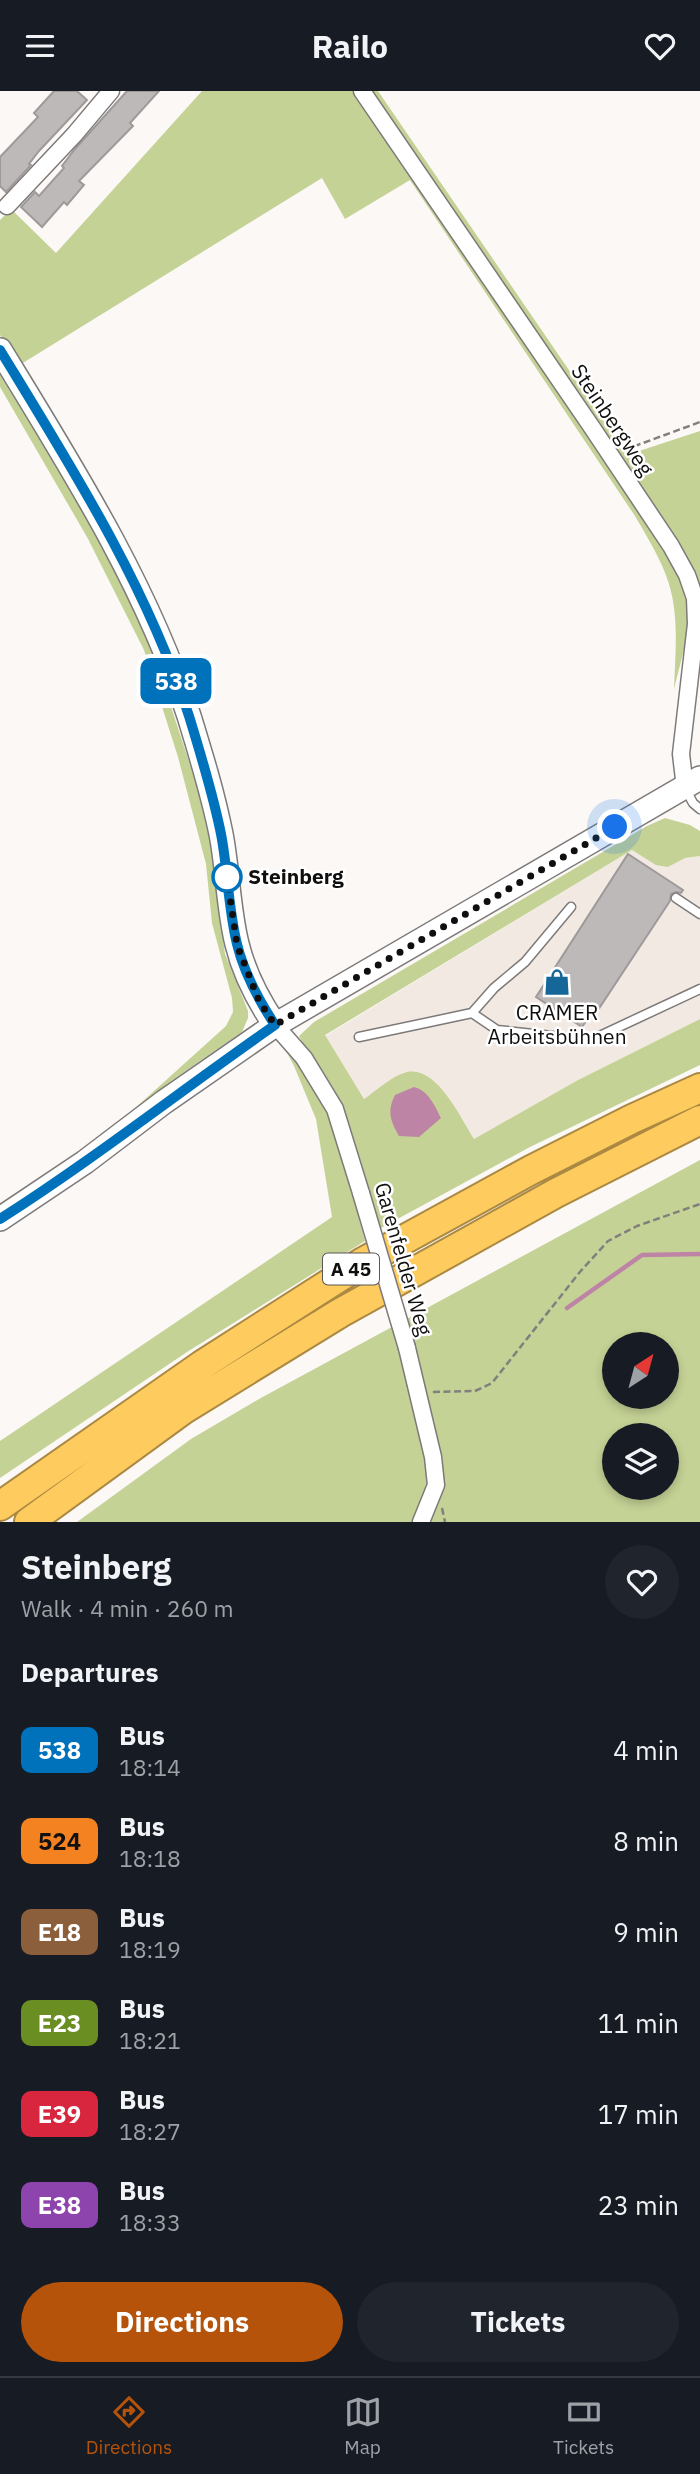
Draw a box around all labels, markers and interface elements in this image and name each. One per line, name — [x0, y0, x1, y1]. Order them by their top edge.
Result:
text: Railo — [312, 25, 388, 67]
icon: menu — [21, 27, 59, 65]
icon: heart — [641, 27, 679, 65]
street label: Steinbergweg — [565, 358, 660, 481]
line badge: 538 — [136, 658, 216, 704]
text: 538 — [154, 665, 198, 697]
your location — [597, 809, 632, 844]
marker: Steinberg — [212, 862, 242, 892]
place label: Steinberg — [248, 862, 344, 890]
shop icon: CRAMER Arbeitsbühnen — [542, 967, 572, 997]
place label: CRAMER Arbeitsbühnen — [487, 998, 627, 1050]
street label: Garenfelder Weg — [369, 1179, 439, 1339]
road number: A 45 — [323, 1253, 379, 1285]
north arrow — [602, 1332, 679, 1409]
map controls — [602, 1332, 679, 1500]
button: layers — [602, 1423, 679, 1500]
text: Steinberg — [21, 1545, 171, 1588]
button: heart — [605, 1545, 679, 1619]
text: Walk · 4 min · 260 m — [21, 1593, 234, 1623]
text: Departures — [21, 1655, 159, 1689]
text: Bus — [119, 1718, 165, 1752]
text: 4 min — [613, 1733, 679, 1767]
text: 538 — [38, 1734, 81, 1766]
text: 18:14 — [119, 1752, 181, 1782]
text: Bus — [119, 1809, 165, 1843]
text: 8 min — [613, 1824, 679, 1858]
text: 524 — [38, 1825, 81, 1857]
text: 18:18 — [119, 1843, 181, 1873]
text: Bus — [119, 1900, 165, 1934]
text: 9 min — [613, 1915, 679, 1949]
text: E18 — [38, 1916, 81, 1948]
text: 18:19 — [119, 1934, 181, 1964]
text: Bus — [119, 1991, 165, 2025]
text: 11 min — [598, 2006, 679, 2040]
text: E23 — [38, 2007, 81, 2039]
text: 18:21 — [119, 2025, 181, 2055]
text: Bus — [119, 2082, 165, 2116]
text: 17 min — [598, 2097, 679, 2131]
text: E39 — [38, 2098, 81, 2130]
text: 18:27 — [119, 2116, 181, 2146]
text: Bus — [119, 2173, 165, 2207]
text: 23 min — [598, 2188, 679, 2222]
text: E38 — [38, 2189, 81, 2221]
text: 18:33 — [119, 2207, 181, 2237]
button: Directions — [21, 2282, 343, 2362]
button: Tickets — [357, 2282, 679, 2362]
tab: Directions — [86, 2393, 172, 2459]
tab: Map — [344, 2393, 382, 2459]
tab: Tickets — [553, 2393, 614, 2459]

